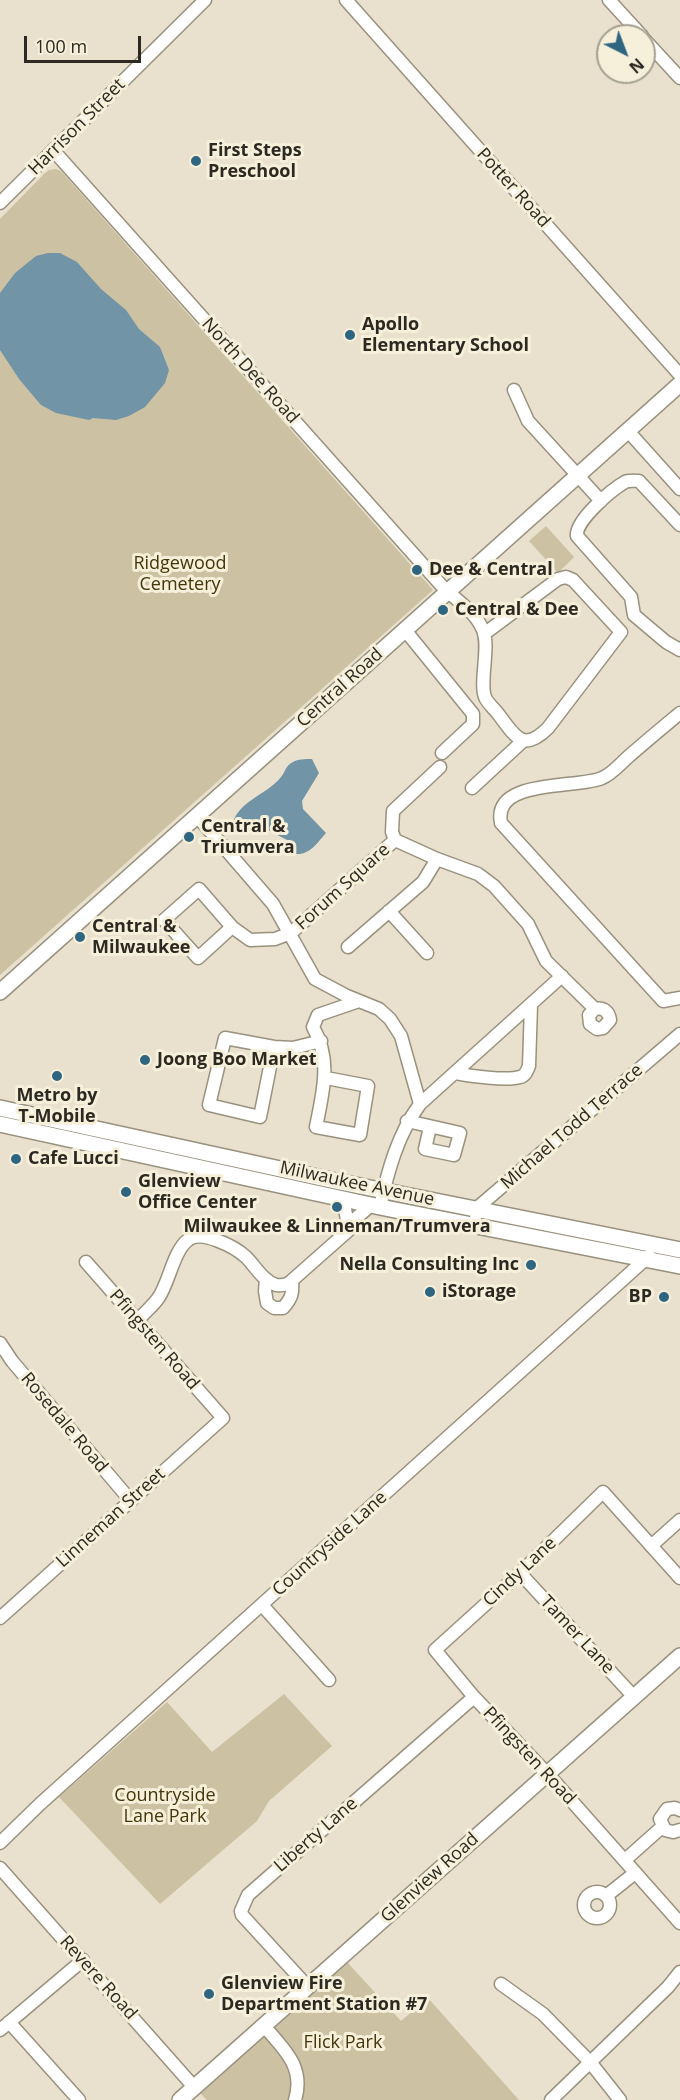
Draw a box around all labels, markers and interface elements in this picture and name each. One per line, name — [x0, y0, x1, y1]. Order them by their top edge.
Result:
scale bar — [27, 24, 144, 62]
north arrow — [596, 24, 656, 84]
text: 100 m — [35, 34, 87, 58]
text: N — [625, 53, 649, 78]
street label: Harrison Street — [24, 74, 130, 180]
place label: First Steps Preschool — [208, 140, 302, 182]
street label: Potter Road — [472, 144, 554, 232]
marker: First Steps Preschool — [189, 154, 203, 168]
street label: North Dee Road — [197, 314, 303, 428]
place label: Apollo Elementary School — [362, 314, 529, 356]
marker: Apollo Elementary School — [343, 328, 357, 342]
park label: Ridgewood Cemetery — [133, 553, 227, 596]
place label: Dee & Central — [429, 559, 553, 581]
marker: Dee & Central — [410, 563, 424, 577]
place label: Central & Dee — [455, 599, 579, 621]
marker: Central & Dee — [436, 603, 450, 617]
street label: Central Road — [292, 644, 388, 732]
place label: Central & Triumvera — [201, 816, 295, 858]
marker: Central & Triumvera — [182, 830, 196, 844]
street label: Forum Square — [291, 839, 395, 935]
place label: Central & Milwaukee — [92, 916, 190, 958]
marker: Central & Milwaukee — [73, 930, 87, 944]
place label: Joong Boo Market — [157, 1049, 317, 1071]
marker: Joong Boo Market — [138, 1053, 152, 1067]
street label: Michael Todd Terrace — [497, 1060, 647, 1194]
marker: Metro by T-Mobile — [50, 1069, 64, 1083]
place label: Metro by T-Mobile — [16, 1085, 98, 1128]
place label: Cafe Lucci — [28, 1148, 119, 1170]
marker: Cafe Lucci — [9, 1152, 23, 1166]
street label: Milwaukee Avenue — [278, 1157, 436, 1211]
place label: Glenview Office Center — [138, 1171, 257, 1214]
marker: Glenview Office Center — [119, 1185, 133, 1199]
marker: Milwaukee & Linneman/Trumvera — [330, 1200, 344, 1214]
place label: Milwaukee & Linneman/Trumvera — [183, 1216, 491, 1238]
place label: Nella Consulting Inc — [339, 1254, 519, 1276]
marker: Nella Consulting Inc — [524, 1258, 538, 1272]
place label: iStorage — [442, 1281, 516, 1303]
street label: Pfingsten Road — [105, 1285, 203, 1395]
marker: iStorage — [423, 1285, 437, 1299]
place label: BP — [629, 1286, 652, 1308]
marker: BP — [657, 1290, 671, 1304]
street label: Rosedale Road — [16, 1369, 112, 1477]
street label: Linneman Street — [52, 1464, 170, 1572]
street label: Countryside Lane — [268, 1487, 392, 1601]
street label: Cindy Lane — [479, 1533, 561, 1611]
street label: Tamer Lane — [535, 1591, 619, 1679]
street label: Pfingsten Road — [478, 1703, 580, 1809]
park label: Countryside Lane Park — [114, 1785, 216, 1828]
street label: Liberty Lane — [270, 1793, 362, 1877]
street label: Glenview Road — [377, 1828, 483, 1928]
street label: Revere Road — [55, 1932, 141, 2024]
place label: Glenview Fire Department Station #7 — [221, 1973, 427, 2016]
marker: Glenview Fire Department Station #7 — [202, 1987, 216, 2001]
park label: Flick Park — [304, 2032, 382, 2054]

